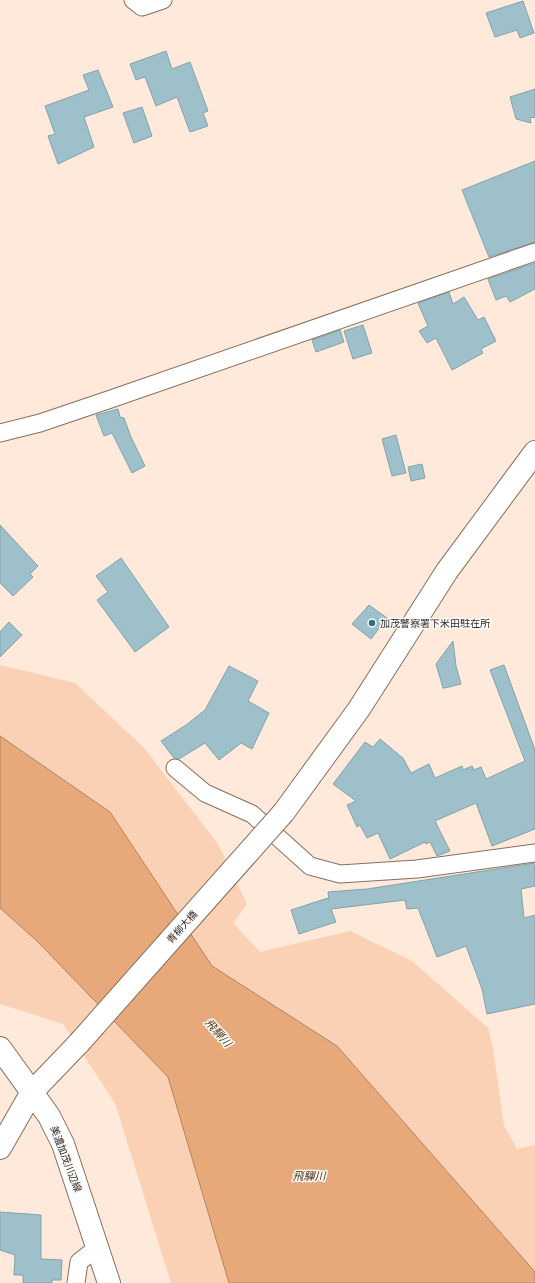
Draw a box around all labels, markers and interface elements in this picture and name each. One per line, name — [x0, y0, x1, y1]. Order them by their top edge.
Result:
place label: 加茂警察署下米田駐在所 — [380, 617, 490, 630]
marker: 加茂警察署下米田駐在所 — [367, 618, 377, 628]
street label: 青柳大橋 — [164, 908, 200, 946]
water label: 飛騨川 — [202, 1016, 235, 1050]
street label: 美濃加茂川辺線 — [47, 1124, 85, 1194]
water label: 飛驒川 — [293, 1170, 326, 1183]

